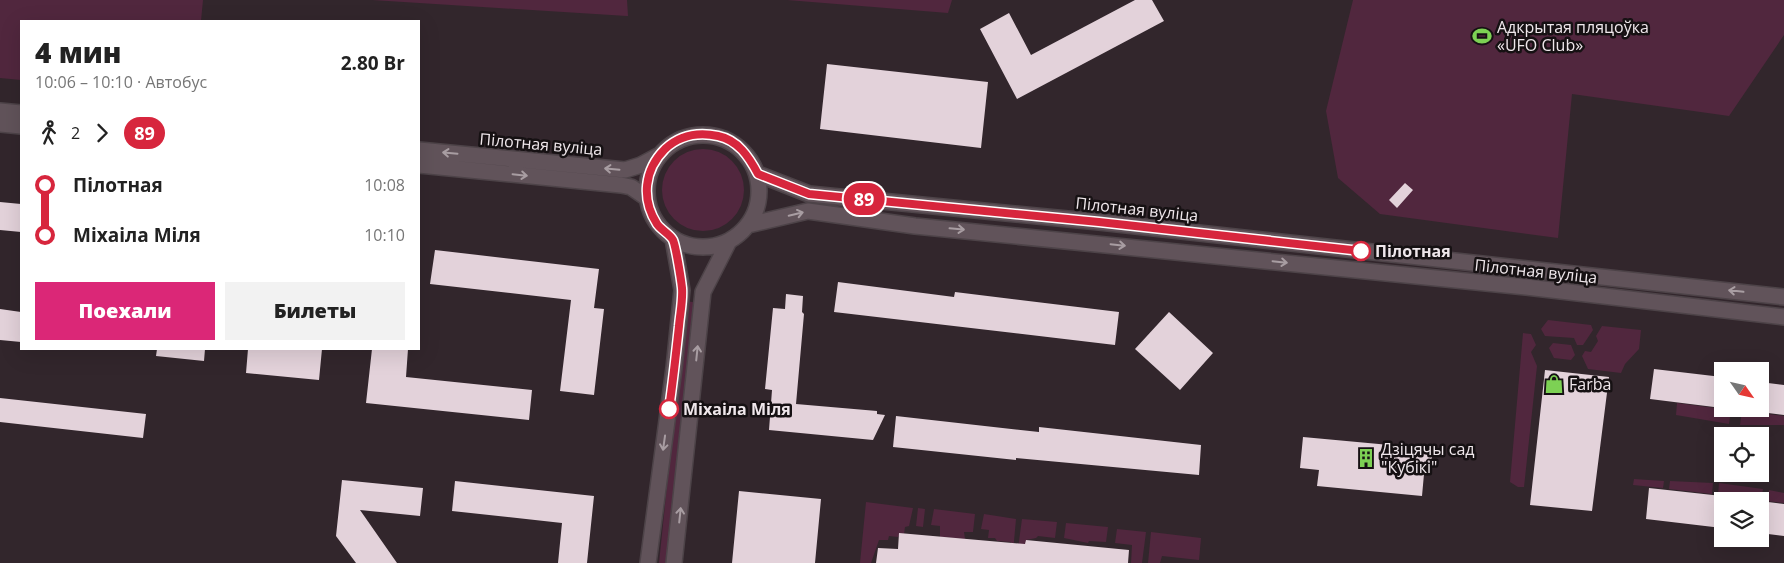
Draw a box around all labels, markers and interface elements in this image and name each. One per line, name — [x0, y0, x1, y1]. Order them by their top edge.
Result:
place label: Адкрытая пляцоўка «UFO Club» — [1497, 16, 1649, 56]
sports icon: Адкрытая пляцоўка «UFO Club» — [1471, 25, 1493, 47]
text: 4 мин — [35, 33, 121, 71]
text: 2.80 Br — [341, 50, 405, 76]
text: 10:06 – 10:10 · Автобус — [35, 71, 207, 93]
icon: walk — [35, 119, 63, 147]
icon: forward — [88, 119, 116, 147]
text: 89 — [134, 121, 155, 145]
text: 2 — [71, 122, 80, 144]
street label: Пілотная вуліца — [479, 128, 603, 160]
one-way arrow — [442, 148, 458, 158]
one-way arrow — [604, 164, 620, 174]
one-way arrow — [511, 170, 527, 180]
text: Пілотная — [73, 172, 163, 198]
text: 10:08 — [364, 174, 405, 196]
line badge: 89 — [842, 183, 886, 215]
text: 89 — [854, 187, 874, 211]
street label: Пілотная вуліца — [1075, 192, 1199, 226]
one-way arrow — [787, 209, 803, 218]
text: Міхаіла Міля — [73, 222, 201, 248]
text: 10:10 — [364, 224, 405, 246]
one-way arrow — [948, 225, 964, 234]
one-way arrow — [1110, 240, 1126, 250]
place label: Пілотная — [1375, 240, 1451, 262]
marker: Пілотная — [1351, 241, 1371, 261]
street label: Пілотная вуліца — [1474, 254, 1598, 288]
one-way arrow — [1272, 258, 1288, 267]
button: Поехали — [35, 282, 215, 340]
button: Билеты — [225, 282, 405, 340]
one-way arrow — [1728, 286, 1744, 296]
one-way arrow — [692, 345, 701, 361]
north arrow — [1714, 362, 1769, 418]
map controls — [1714, 362, 1769, 547]
shop icon: Farba — [1543, 373, 1565, 395]
place label: Farba — [1569, 373, 1611, 395]
place label: Міхаіла Міля — [683, 398, 791, 420]
marker: Міхаіла Міля — [659, 399, 679, 419]
button: locate — [1714, 427, 1769, 482]
one-way arrow — [659, 435, 669, 451]
place label: Дзіцячы сад "Кубікі" — [1381, 438, 1475, 478]
building icon: Дзіцячы сад "Кубікі" — [1355, 447, 1377, 469]
button: layers — [1714, 492, 1769, 547]
one-way arrow — [675, 507, 684, 523]

